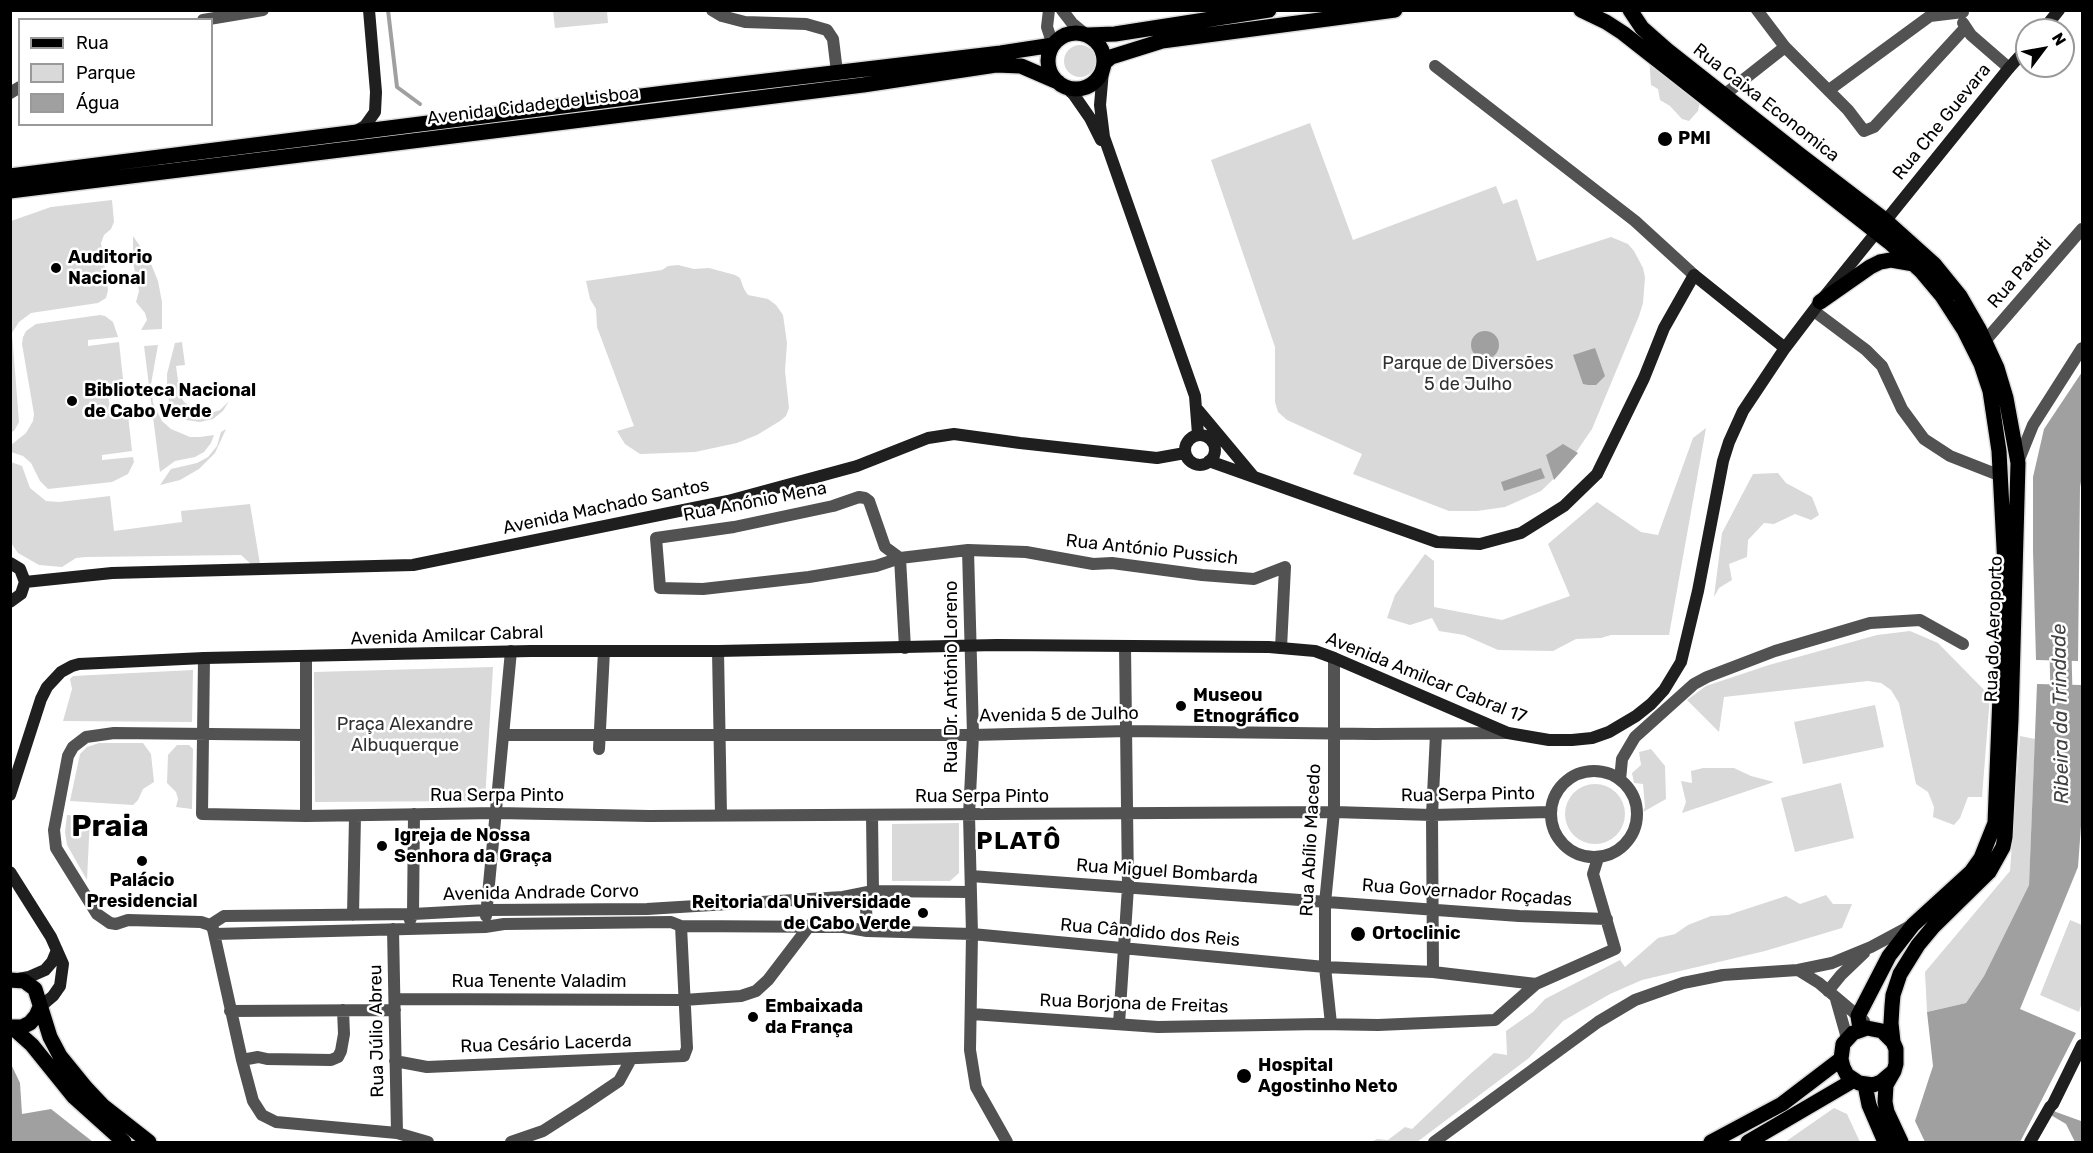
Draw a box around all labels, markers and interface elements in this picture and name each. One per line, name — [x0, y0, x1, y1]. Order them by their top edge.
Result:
legend — [18, 18, 213, 126]
north arrow — [2015, 18, 2075, 78]
text: N — [2048, 29, 2070, 49]
text: Rua — [76, 32, 109, 54]
street label: Rua Caixa Economica — [1689, 39, 1843, 167]
street label: Rua Che Guevara — [1888, 59, 1996, 185]
text: Parque — [76, 62, 136, 84]
street label: Avenida Cidade de Lisboa — [426, 82, 640, 130]
text: Água — [76, 92, 119, 114]
place label: PMI — [1678, 128, 1711, 150]
marker: PMI — [1656, 130, 1674, 148]
street label: Rua Patoti — [1983, 233, 2057, 313]
place label: Auditorio Nacional — [68, 247, 153, 290]
marker: Auditorio Nacional — [49, 261, 63, 275]
park label: Parque de Diversões 5 de Julho — [1382, 353, 1554, 395]
place label: Biblioteca Nacional de Cabo Verde — [84, 380, 256, 422]
marker: Biblioteca Nacional de Cabo Verde — [65, 394, 79, 408]
street label: Avenida Machado Santos — [501, 475, 711, 539]
street label: Rua Anónio Mena — [682, 478, 828, 526]
street label: Rua António Pussich — [1065, 530, 1239, 570]
street label: Rua do Aeroporto — [1981, 555, 2007, 703]
street label: Rua Dr. António Loreno — [941, 581, 963, 773]
street label: Avenida Amilcar Cabral — [350, 622, 544, 650]
water label: Ribeira da Trindade — [2047, 624, 2075, 804]
street label: Avenida Amilcar Cabral 17 — [1323, 628, 1529, 728]
place label: Museou Etnográfico — [1193, 685, 1299, 728]
marker: Museou Etnográfico — [1174, 699, 1188, 713]
street label: Avenida 5 de Julho — [979, 703, 1139, 727]
park label: Praça Alexandre Albuquerque — [337, 714, 473, 756]
street label: Rua Abílio Macedo — [1296, 763, 1326, 917]
street label: Rua Serpa Pinto — [1401, 783, 1535, 807]
street label: Rua Serpa Pinto — [430, 785, 564, 807]
street label: Rua Serpa Pinto — [915, 786, 1049, 808]
district label: Praia — [71, 809, 149, 845]
place label: Igreja de Nossa Senhora da Graça — [394, 825, 552, 868]
district label: PLATÔ — [976, 828, 1062, 856]
marker: Igreja de Nossa Senhora da Graça — [375, 839, 389, 853]
marker: Palácio Presidencial — [135, 854, 149, 868]
street label: Rua Miguel Bombarda — [1075, 855, 1259, 889]
place label: Palácio Presidencial — [86, 870, 198, 912]
street label: Rua Governador Roçadas — [1361, 875, 1573, 911]
street label: Avenida Andrade Corvo — [443, 880, 639, 906]
place label: Reitoria da Universidade de Cabo Verde — [692, 892, 911, 934]
marker: Reitoria da Universidade de Cabo Verde — [916, 906, 930, 920]
street label: Rua Cândido dos Reis — [1059, 914, 1241, 952]
place label: Ortoclinic — [1372, 923, 1461, 945]
marker: Ortoclinic — [1349, 925, 1367, 943]
street label: Rua Júlio Abreu — [365, 964, 389, 1098]
street label: Rua Tenente Valadim — [451, 971, 627, 993]
street label: Rua Borjona de Freitas — [1039, 990, 1229, 1018]
place label: Embaixada da França — [765, 996, 863, 1038]
marker: Embaixada da França — [746, 1010, 760, 1024]
street label: Rua Cesário Lacerda — [460, 1030, 632, 1058]
place label: Hospital Agostinho Neto — [1258, 1055, 1398, 1098]
marker: Hospital Agostinho Neto — [1235, 1067, 1253, 1085]

